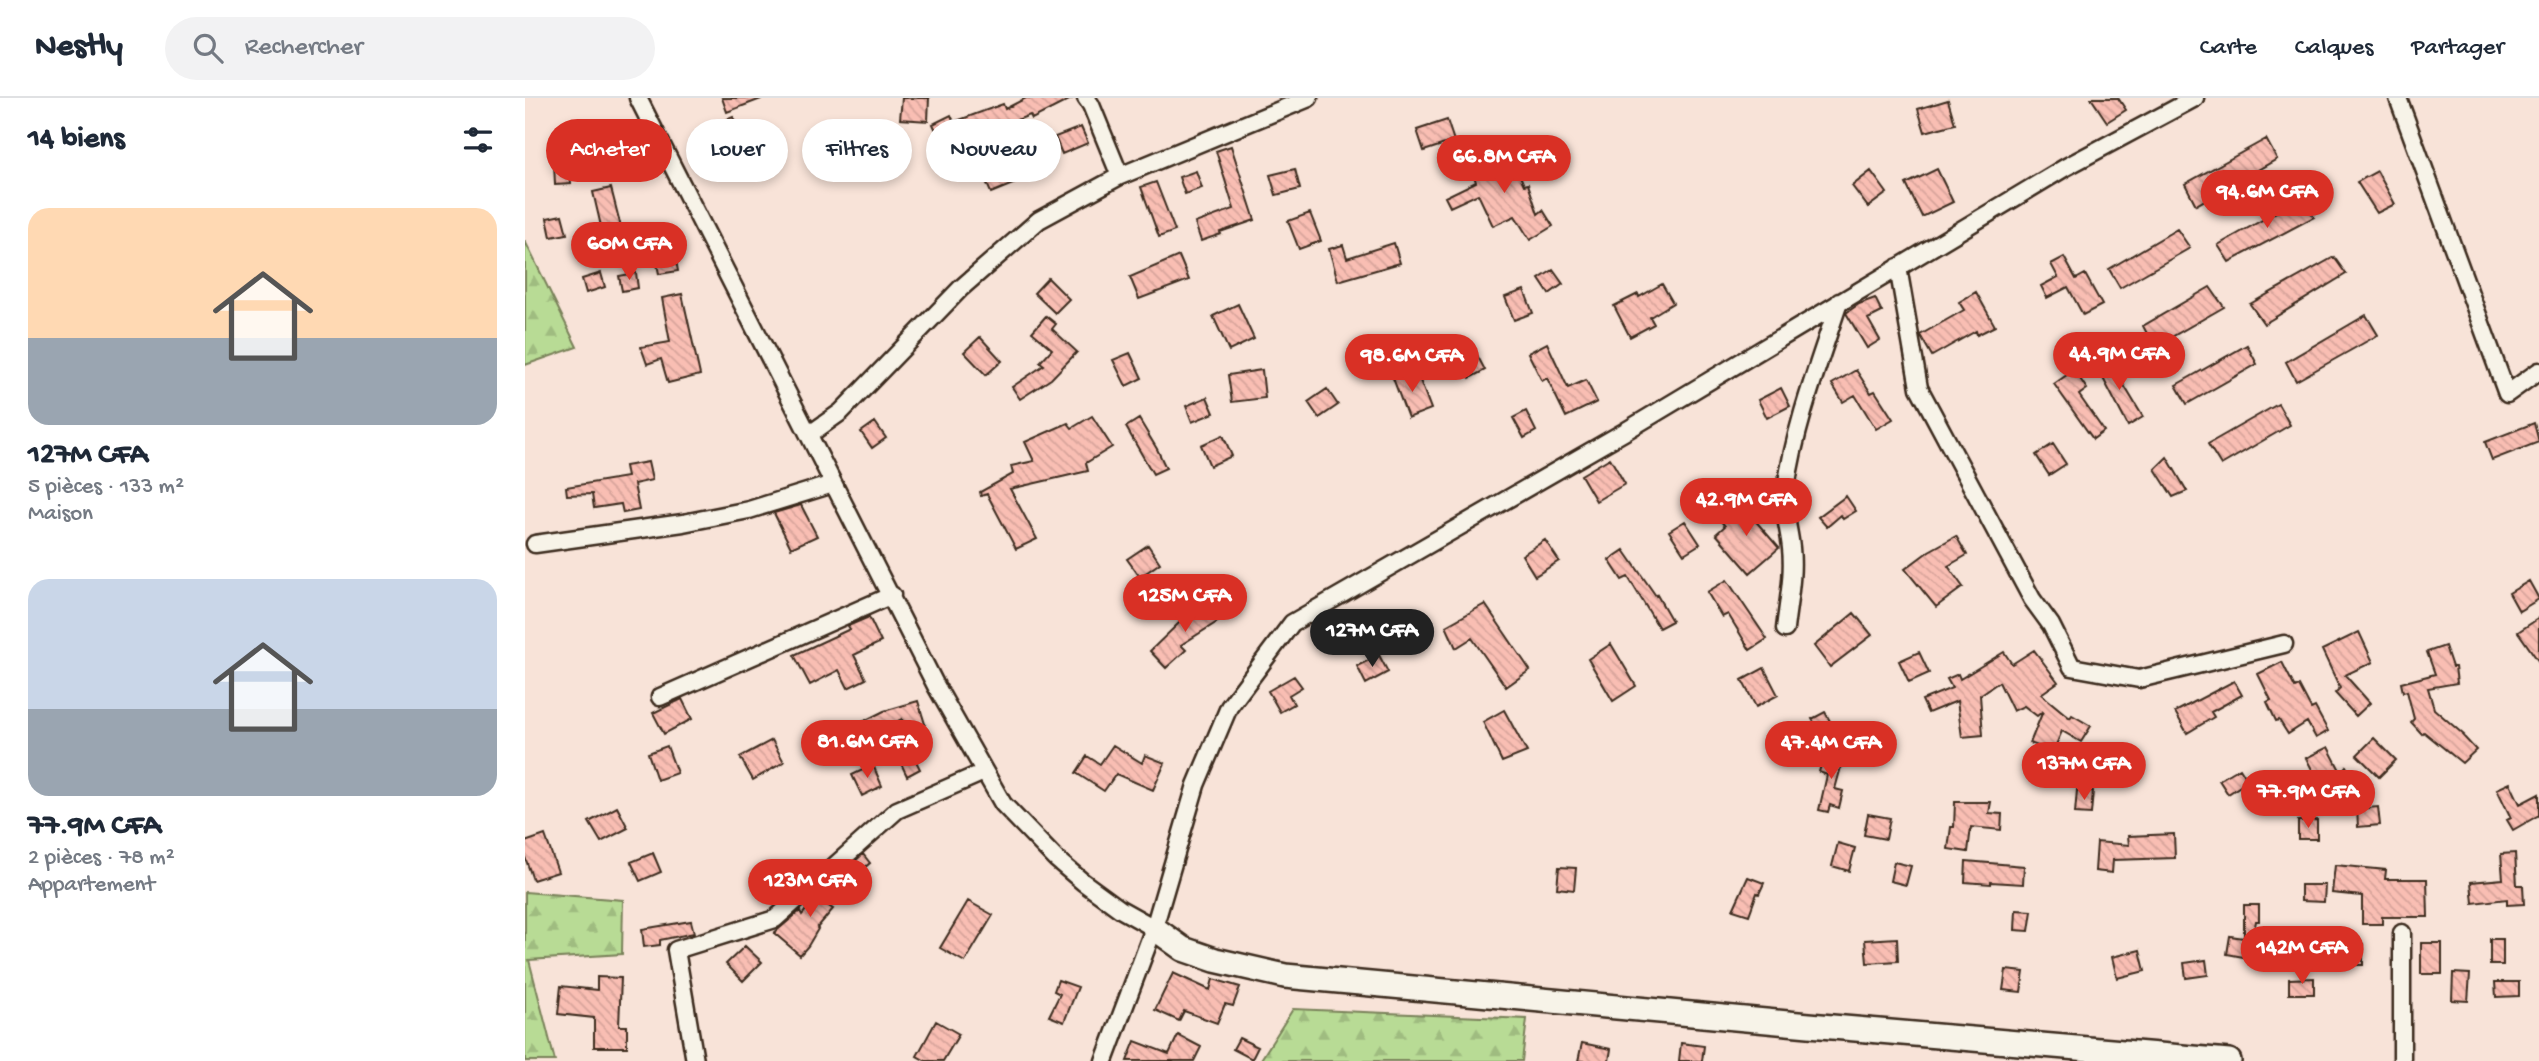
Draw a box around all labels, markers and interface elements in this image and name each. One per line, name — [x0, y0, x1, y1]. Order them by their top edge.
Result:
search box — [165, 17, 655, 80]
text: Nestly — [35, 29, 123, 67]
icon: search — [189, 29, 227, 67]
text: Rechercher — [245, 33, 363, 64]
text: Carte — [2200, 34, 2257, 63]
text: Calques — [2295, 34, 2373, 63]
text: Partager — [2411, 34, 2504, 63]
chip: Acheter — [546, 119, 672, 182]
chip: Louer — [686, 119, 788, 182]
chip: Filtres — [802, 119, 912, 182]
chip: Nouveau — [926, 119, 1061, 182]
icon: filters — [459, 121, 497, 159]
text: 14 biens — [28, 123, 125, 158]
pin: 66.8M CFA — [1424, 136, 1584, 195]
text: 66.8M CFA — [1453, 144, 1555, 171]
pin: 94.6M CFA — [2187, 170, 2347, 230]
text: 94.6M CFA — [2217, 179, 2317, 206]
pin: 60M CFA — [564, 222, 694, 282]
text: 60M CFA — [587, 231, 671, 258]
icon: home — [200, 253, 326, 379]
pin: 44.9M CFA — [2039, 332, 2199, 392]
pin: 98.6M CFA — [1332, 334, 1492, 394]
text: 44.9M CFA — [2069, 341, 2169, 368]
text: 98.6M CFA — [1361, 343, 1463, 370]
text: 127M CFA — [28, 439, 148, 474]
text: 5 pièces · 133 m² — [28, 474, 184, 501]
pin: 42.9M CFA — [1666, 478, 1826, 538]
text: 42.9M CFA — [1696, 487, 1796, 514]
text: Maison — [28, 501, 93, 528]
pin: 125M CFA — [1113, 574, 1257, 634]
text: 125M CFA — [1139, 583, 1231, 610]
pin: 127M CFA — [1300, 610, 1444, 669]
text: 127M CFA — [1326, 618, 1418, 645]
icon: home — [200, 624, 326, 750]
pin: 81.6M CFA — [787, 720, 947, 780]
pin: 47.4M CFA — [1751, 722, 1911, 781]
text: 81.6M CFA — [817, 729, 917, 756]
text: 47.4M CFA — [1781, 730, 1881, 757]
pin: 137M CFA — [2012, 742, 2156, 802]
text: 137M CFA — [2038, 751, 2130, 778]
pin: 77.9M CFA — [2228, 770, 2388, 830]
text: 77.9M CFA — [2257, 779, 2359, 806]
text: 77.9M CFA — [28, 810, 161, 845]
text: 2 pièces · 78 m² — [28, 845, 175, 872]
pin: 123M CFA — [738, 860, 882, 919]
text: 123M CFA — [764, 868, 856, 895]
text: Appartement — [28, 872, 155, 899]
pin: 142M CFA — [2230, 926, 2374, 986]
text: 142M CFA — [2257, 935, 2347, 962]

